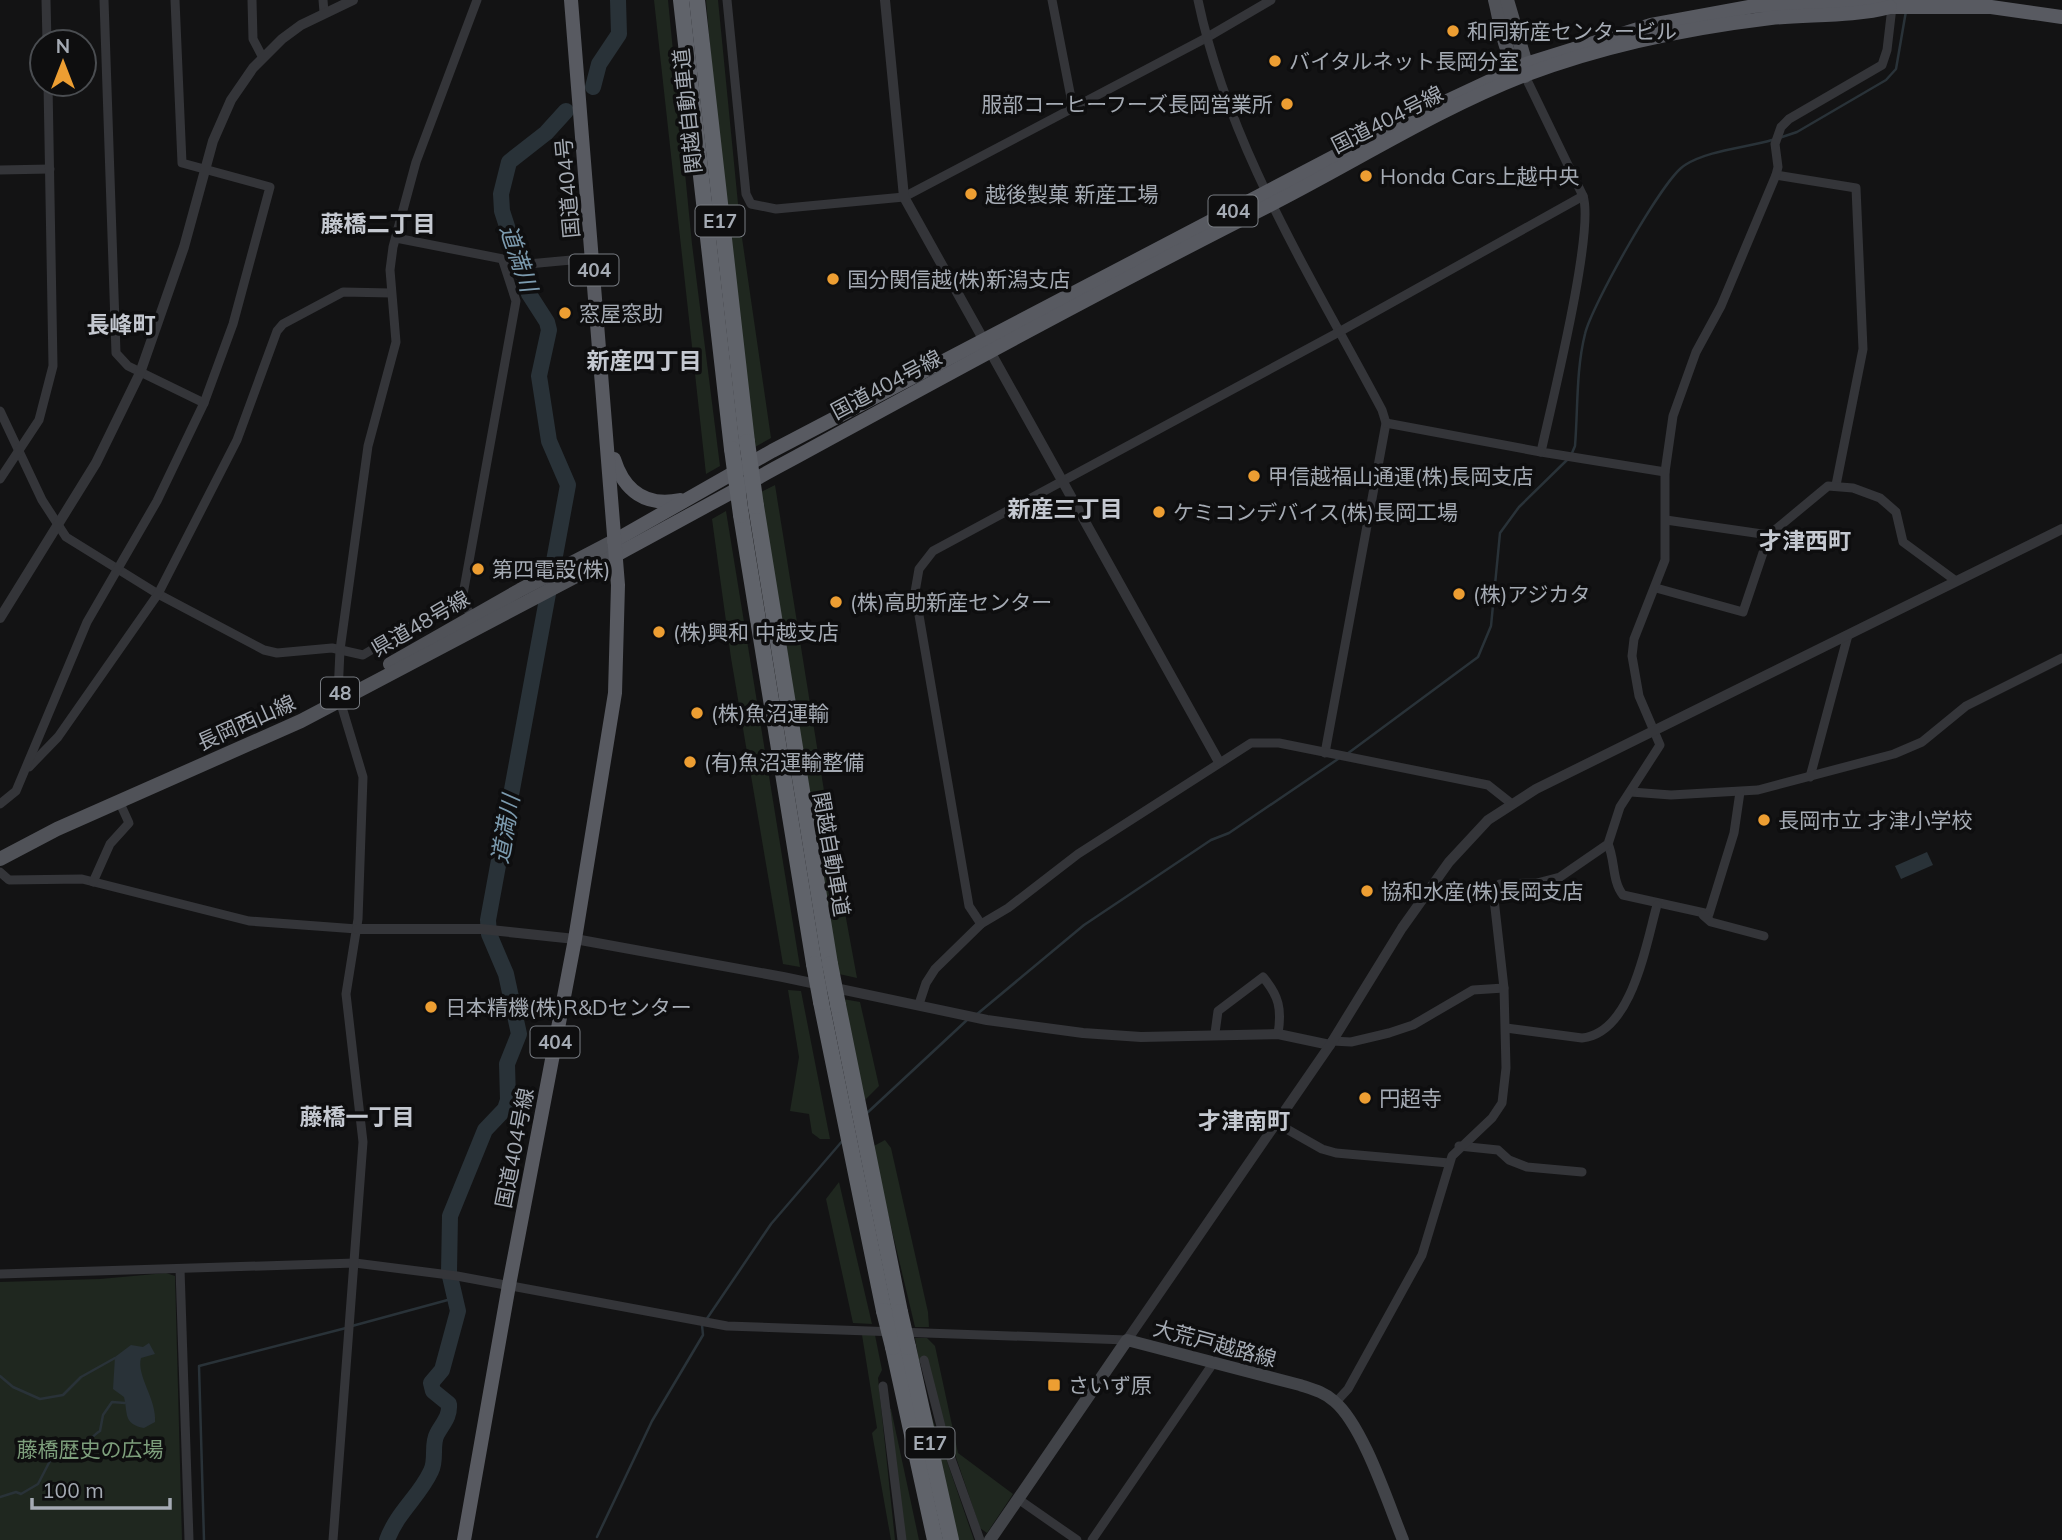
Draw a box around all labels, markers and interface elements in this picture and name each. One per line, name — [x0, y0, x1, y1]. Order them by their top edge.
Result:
place label: 和同新産センタービル — [1467, 18, 1677, 44]
marker: 和同新産センタービル — [1445, 23, 1461, 39]
north arrow — [28, 28, 98, 98]
text: N — [56, 34, 70, 58]
street label: 関越自動車道 — [667, 47, 707, 175]
place label: バイタルネット長岡分室 — [1289, 48, 1519, 74]
marker: バイタルネット長岡分室 — [1267, 53, 1283, 69]
street label: 国道404号線 — [1327, 80, 1447, 158]
place label: 服部コーヒーフーズ長岡営業所 — [981, 91, 1273, 117]
marker: 服部コーヒーフーズ長岡営業所 — [1279, 96, 1295, 112]
street label: 国道404号 — [550, 137, 584, 239]
place label: Honda Cars上越中央 — [1380, 163, 1580, 189]
marker: Honda Cars上越中央 — [1358, 168, 1374, 184]
place label: 越後製菓 新産工場 — [985, 181, 1158, 207]
marker: 越後製菓 新産工場 — [963, 186, 979, 202]
road number: 404 — [1208, 196, 1258, 226]
road number: E17 — [696, 206, 744, 236]
district label: 藤橋二丁目 — [321, 209, 436, 238]
water label: 道満川 — [494, 221, 545, 298]
road number: 404 — [570, 254, 618, 286]
place label: 国分関信越(株)新潟支店 — [847, 266, 1070, 292]
marker: 国分関信越(株)新潟支店 — [825, 271, 841, 287]
place label: 窓屋窓助 — [579, 300, 663, 326]
marker: 窓屋窓助 — [557, 305, 573, 321]
district label: 長峰町 — [87, 310, 156, 339]
street label: 国道404号線 — [826, 344, 946, 424]
district label: 新産四丁目 — [587, 346, 702, 375]
place label: 甲信越福山通運(株)長岡支店 — [1268, 463, 1533, 489]
marker: 甲信越福山通運(株)長岡支店 — [1246, 468, 1262, 484]
district label: 新産三丁目 — [1008, 494, 1123, 523]
place label: ケミコンデバイス(株)長岡工場 — [1173, 499, 1458, 525]
marker: ケミコンデバイス(株)長岡工場 — [1151, 504, 1167, 520]
district label: 才津西町 — [1759, 526, 1851, 555]
place label: 第四電設(株) — [492, 556, 610, 582]
marker: 第四電設(株) — [470, 561, 486, 577]
place label: (株)アジカタ — [1473, 581, 1591, 607]
street label: 県道48号線 — [366, 584, 474, 662]
marker: (株)アジカタ — [1451, 586, 1467, 602]
place label: (株)高助新産センター — [850, 589, 1052, 615]
marker: (株)高助新産センター — [828, 594, 844, 610]
place label: (株)興和 中越支店 — [673, 619, 839, 645]
marker: (株)興和 中越支店 — [651, 624, 667, 640]
road number: 48 — [321, 678, 359, 708]
street label: 長岡西山線 — [193, 689, 299, 755]
place label: (株)魚沼運輸 — [711, 700, 829, 726]
marker: (株)魚沼運輸 — [689, 705, 705, 721]
place label: (有)魚沼運輸整備 — [704, 749, 864, 775]
marker: (有)魚沼運輸整備 — [682, 754, 698, 770]
water label: 道満川 — [485, 790, 526, 865]
street label: 関越自動車道 — [808, 790, 856, 918]
place label: 長岡市立 才津小学校 — [1778, 807, 1972, 833]
marker: 長岡市立 才津小学校 — [1756, 812, 1772, 828]
place label: 協和水産(株)長岡支店 — [1381, 878, 1583, 904]
marker: 協和水産(株)長岡支店 — [1359, 883, 1375, 899]
place label: 日本精機(株)R&Dセンター — [445, 994, 692, 1020]
marker: 日本精機(株)R&Dセンター — [423, 999, 439, 1015]
road number: 404 — [530, 1026, 580, 1058]
place label: 円超寺 — [1379, 1085, 1442, 1111]
street label: 国道404号線 — [490, 1086, 538, 1210]
marker: 円超寺 — [1357, 1090, 1373, 1106]
district label: 藤橋一丁目 — [300, 1102, 415, 1131]
district label: 才津南町 — [1198, 1106, 1290, 1135]
street label: 大荒戸越路線 — [1151, 1314, 1279, 1372]
place label: さいず原 — [1068, 1372, 1152, 1398]
marker: さいず原 — [1046, 1377, 1062, 1393]
road number: E17 — [906, 1428, 954, 1458]
park label: 藤橋歴史の広場 — [17, 1436, 164, 1462]
scale bar — [32, 1466, 170, 1510]
text: 100 m — [42, 1477, 104, 1503]

